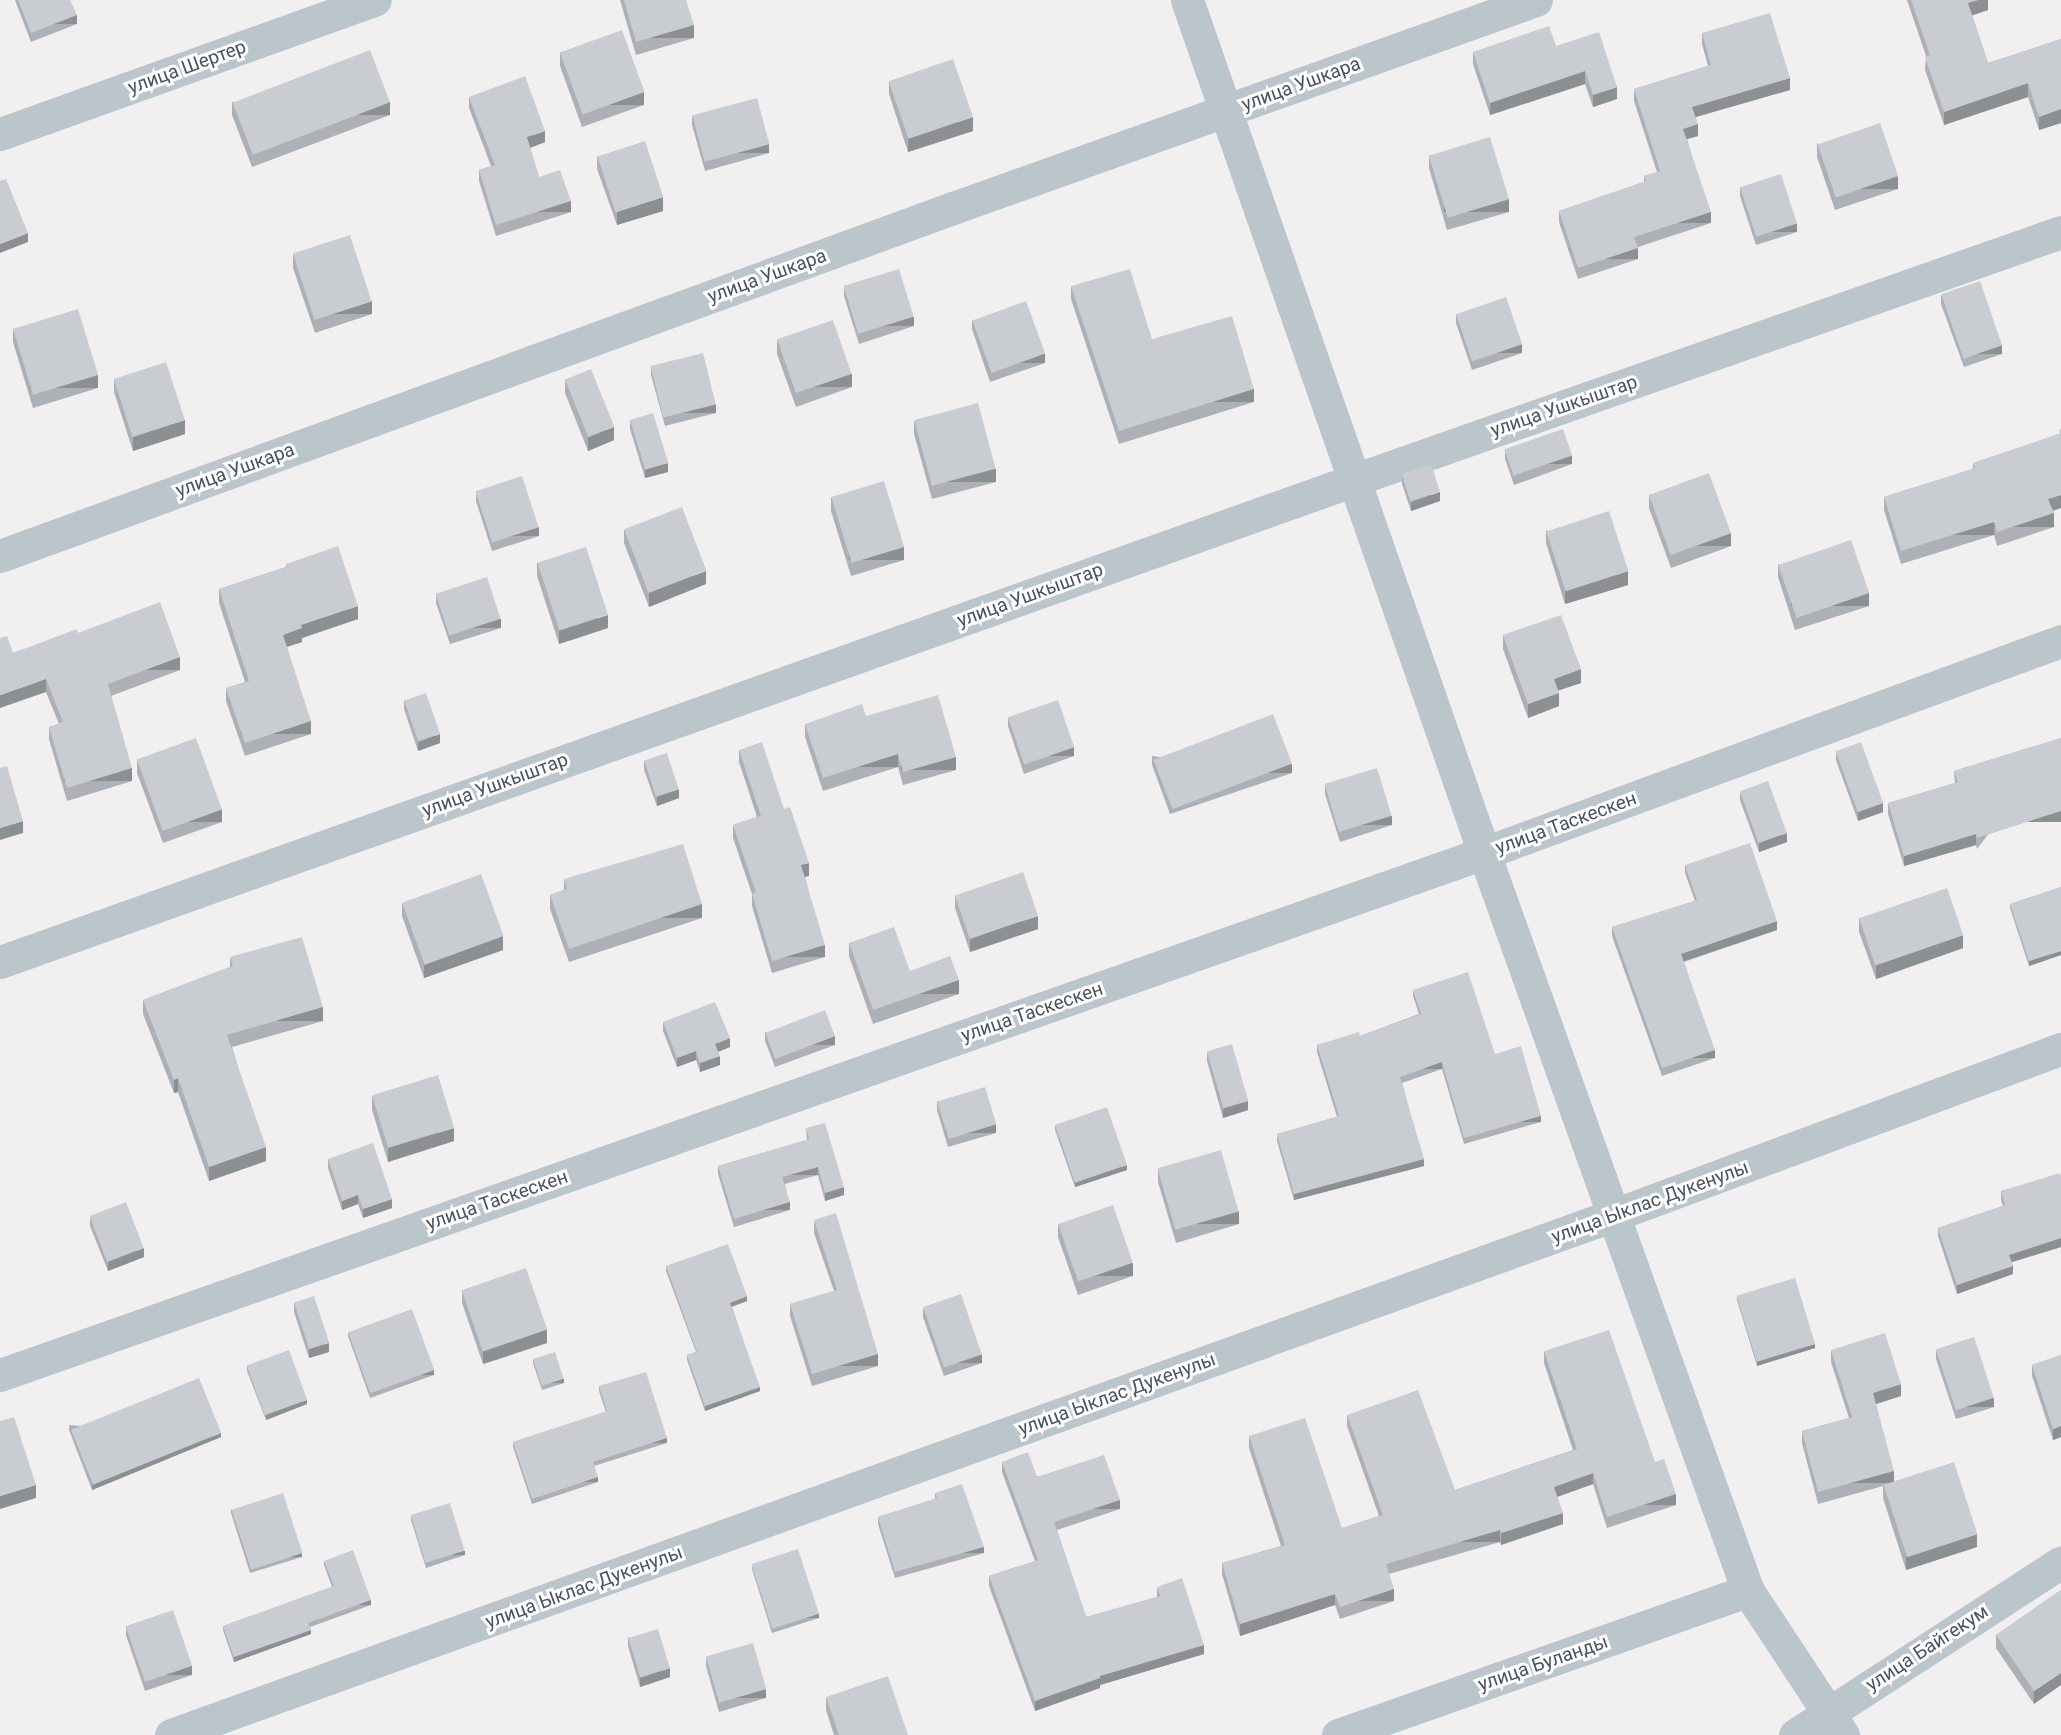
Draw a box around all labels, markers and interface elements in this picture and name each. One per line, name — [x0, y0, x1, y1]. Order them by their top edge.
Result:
street label: улица Шертер — [125, 35, 249, 99]
street label: улица Ушкара — [1238, 52, 1364, 116]
street label: улица Ушкара — [704, 244, 830, 308]
street label: улица Ушкыштар — [1488, 370, 1640, 442]
street label: улица Ушкара — [172, 438, 298, 502]
street label: улица Ушкыштар — [954, 558, 1106, 632]
street label: улица Ушкыштар — [419, 748, 571, 822]
street label: улица Таскескен — [1492, 787, 1640, 859]
street label: улица Таскескен — [958, 977, 1106, 1047]
street label: улица Ыклас Дукенулы — [1548, 1156, 1752, 1248]
street label: улица Таскескен — [423, 1165, 571, 1235]
street label: улица Ыклас Дукенулы — [1015, 1348, 1219, 1440]
street label: улица Ыклас Дукенулы — [482, 1541, 686, 1633]
street label: улица Байгекум — [1862, 1600, 1992, 1696]
street label: улица Буланды — [1475, 1630, 1611, 1696]

